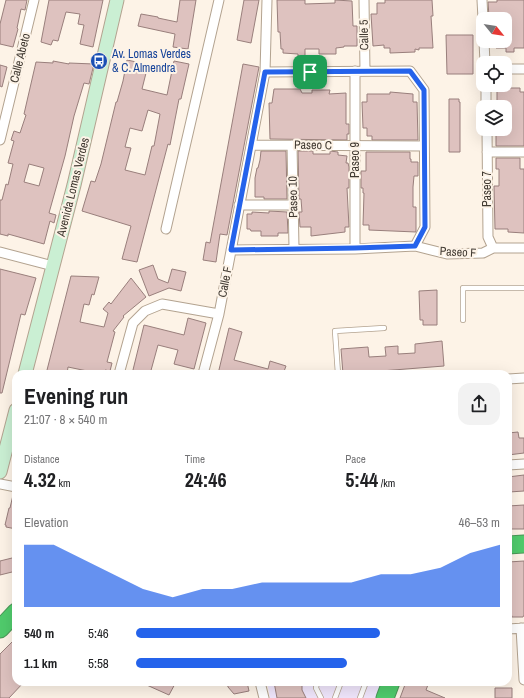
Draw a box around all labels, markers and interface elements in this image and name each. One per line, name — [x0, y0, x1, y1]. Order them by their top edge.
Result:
north arrow — [476, 12, 512, 48]
map controls — [476, 12, 512, 136]
street label: Calle 5 — [356, 19, 372, 50]
street label: Calle Abeto — [6, 32, 34, 84]
place label: Av. Lomas Verdes & C. Almendra — [111, 46, 191, 76]
bus stop icon: Av. Lomas Verdes & C. Almendra — [89, 51, 109, 71]
pin — [293, 55, 327, 89]
button: locate — [476, 56, 512, 92]
icon: arrive — [299, 61, 321, 83]
button: layers — [476, 100, 512, 136]
street label: Avenida Lomas Verdes — [53, 136, 93, 239]
street label: Paseo C — [294, 137, 332, 153]
street label: Paseo 9 — [347, 142, 363, 178]
street label: Paseo 7 — [479, 170, 495, 207]
street label: Paseo 10 — [285, 176, 301, 218]
street label: Paseo F — [439, 243, 477, 261]
street label: Calle F — [214, 265, 236, 299]
text: Evening run — [24, 381, 128, 411]
button: share — [458, 383, 500, 425]
text: 21:07 · 8 × 540 m — [24, 411, 107, 428]
text: Distance — [24, 452, 60, 466]
text: Time — [185, 452, 205, 466]
text: Pace — [345, 452, 366, 466]
text: 4.32 — [24, 466, 56, 493]
text: 24:46 — [185, 466, 227, 493]
text: 5:44 — [345, 466, 378, 493]
text: km — [56, 476, 70, 490]
text: /km — [378, 476, 395, 490]
text: Elevation — [24, 514, 68, 531]
text: 46–53 m — [459, 514, 500, 531]
text: 540 m — [24, 625, 54, 642]
text: 5:46 — [88, 625, 109, 642]
text: 1.1 km — [24, 655, 57, 672]
text: 5:58 — [88, 655, 109, 672]

